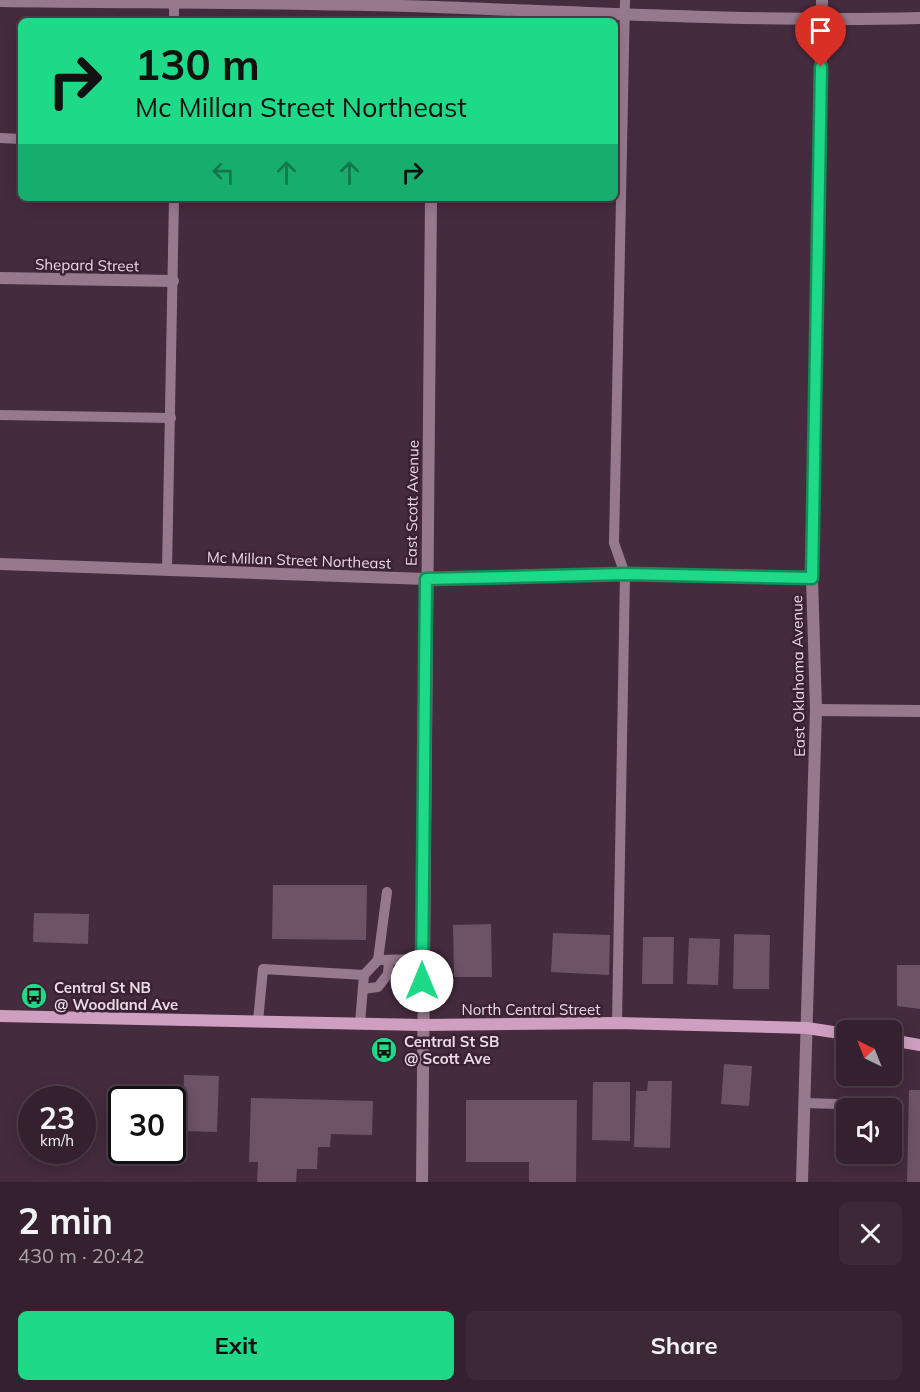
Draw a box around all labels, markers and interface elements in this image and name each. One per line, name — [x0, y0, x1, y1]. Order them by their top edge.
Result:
pin — [795, 5, 846, 67]
icon: arrive — [804, 14, 837, 47]
text: 130 m — [135, 38, 260, 91]
icon: right — [36, 42, 114, 120]
text: Mc Millan Street Northeast — [135, 90, 467, 124]
icon: left — [207, 156, 240, 189]
icon: ahead — [270, 156, 303, 189]
icon: ahead — [333, 156, 366, 189]
icon: right — [396, 156, 429, 189]
street label: Shepard Street — [35, 255, 139, 275]
street label: East Scott Avenue — [401, 440, 423, 566]
street label: Mc Millan Street Northeast — [207, 547, 391, 573]
street label: East Oklahoma Avenue — [787, 595, 809, 757]
position arrow — [390, 949, 454, 1013]
place label: Central St NB @ Woodland Ave — [54, 978, 178, 1014]
bus stop icon: Central St NB @ Woodland Ave — [19, 981, 49, 1011]
street label: North Central Street — [462, 1000, 600, 1019]
north arrow — [836, 1020, 902, 1086]
map controls — [836, 1020, 902, 1164]
place label: Central St SB @ Scott Ave — [404, 1032, 499, 1068]
bus stop icon: Central St SB @ Scott Ave — [369, 1035, 399, 1065]
speed limit sign: 30 — [108, 1086, 186, 1164]
button: sound — [836, 1098, 902, 1164]
text: 23 — [39, 1099, 75, 1137]
text: km/h — [40, 1131, 74, 1150]
text: 2 min — [18, 1198, 113, 1243]
button: close — [839, 1202, 902, 1265]
text: 430 m · 20:42 — [18, 1243, 144, 1268]
button: Exit — [18, 1311, 454, 1380]
button: Share — [466, 1311, 902, 1380]

